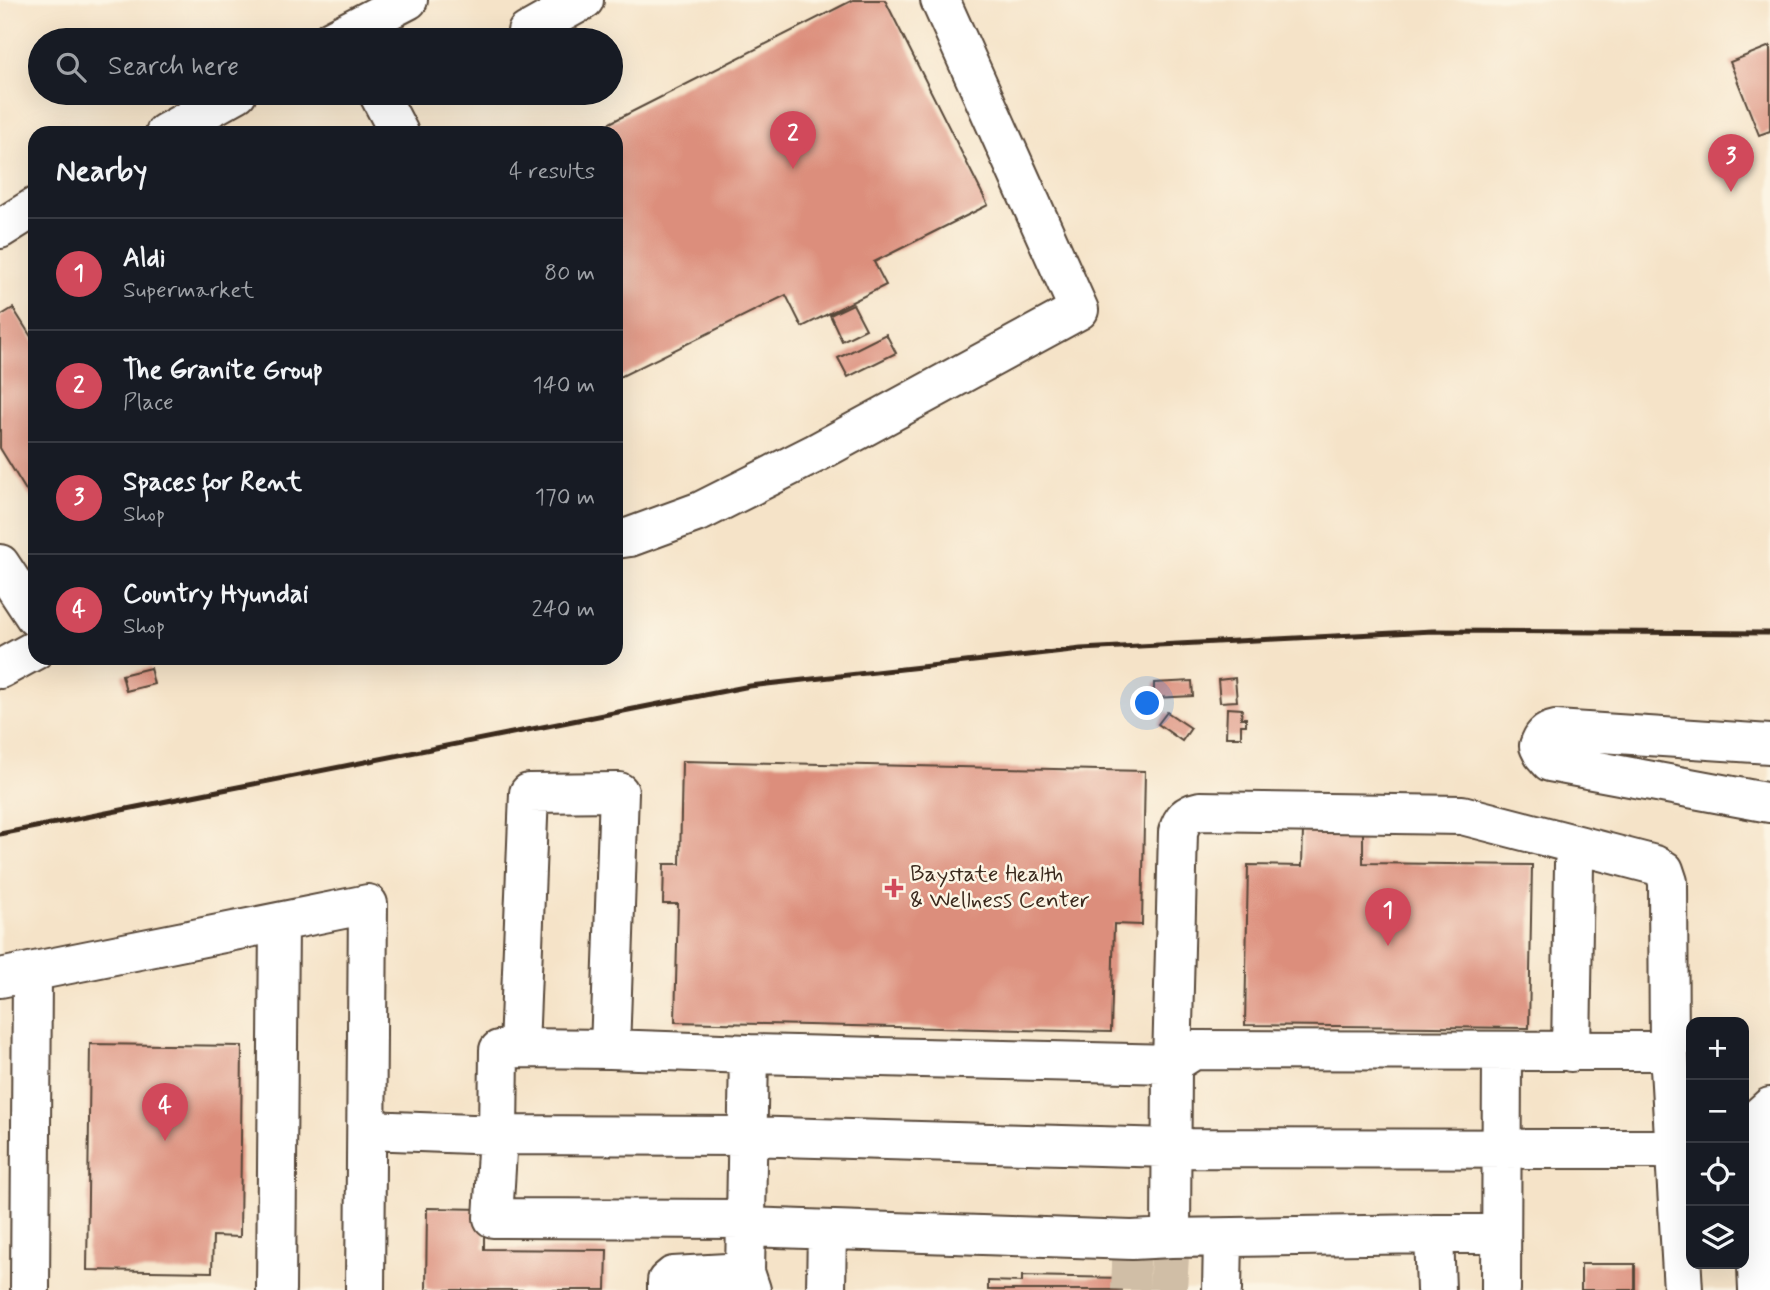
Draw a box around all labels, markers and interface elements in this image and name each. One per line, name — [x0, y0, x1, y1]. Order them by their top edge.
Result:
search box — [28, 28, 623, 105]
icon: search — [52, 48, 90, 86]
text: Search here — [108, 50, 239, 84]
pin: 2 — [770, 111, 816, 169]
pin: 3 — [1708, 134, 1754, 192]
text: Nearby — [56, 152, 147, 191]
text: 4 results — [509, 157, 595, 187]
text: Aldi — [123, 242, 166, 276]
text: 1 — [74, 259, 84, 289]
text: 80 m — [544, 259, 595, 289]
text: Supermarket — [123, 276, 254, 306]
text: The Granite Group — [123, 354, 323, 388]
text: 2 — [73, 371, 85, 401]
text: 140 m — [532, 371, 595, 401]
text: Place — [123, 388, 174, 418]
text: Spaces for Rent — [123, 466, 302, 500]
text: 3 — [74, 483, 84, 513]
text: 170 m — [535, 483, 595, 513]
text: Shop — [123, 500, 165, 530]
text: Country Hyundai — [123, 578, 308, 612]
text: 4 — [72, 595, 86, 625]
text: 240 m — [531, 595, 595, 625]
text: Shop — [123, 612, 165, 642]
your location — [1130, 686, 1164, 720]
place label: Baystate Health & Wellness Center — [910, 860, 1090, 916]
marker: Baystate Health & Wellness Center — [884, 878, 904, 898]
pin: 1 — [1365, 888, 1411, 946]
map controls — [1686, 1017, 1749, 1269]
button: + — [1686, 1017, 1749, 1080]
button: − — [1686, 1080, 1749, 1143]
pin: 4 — [142, 1083, 188, 1141]
button: locate — [1686, 1143, 1749, 1206]
button: layers — [1686, 1206, 1749, 1269]

